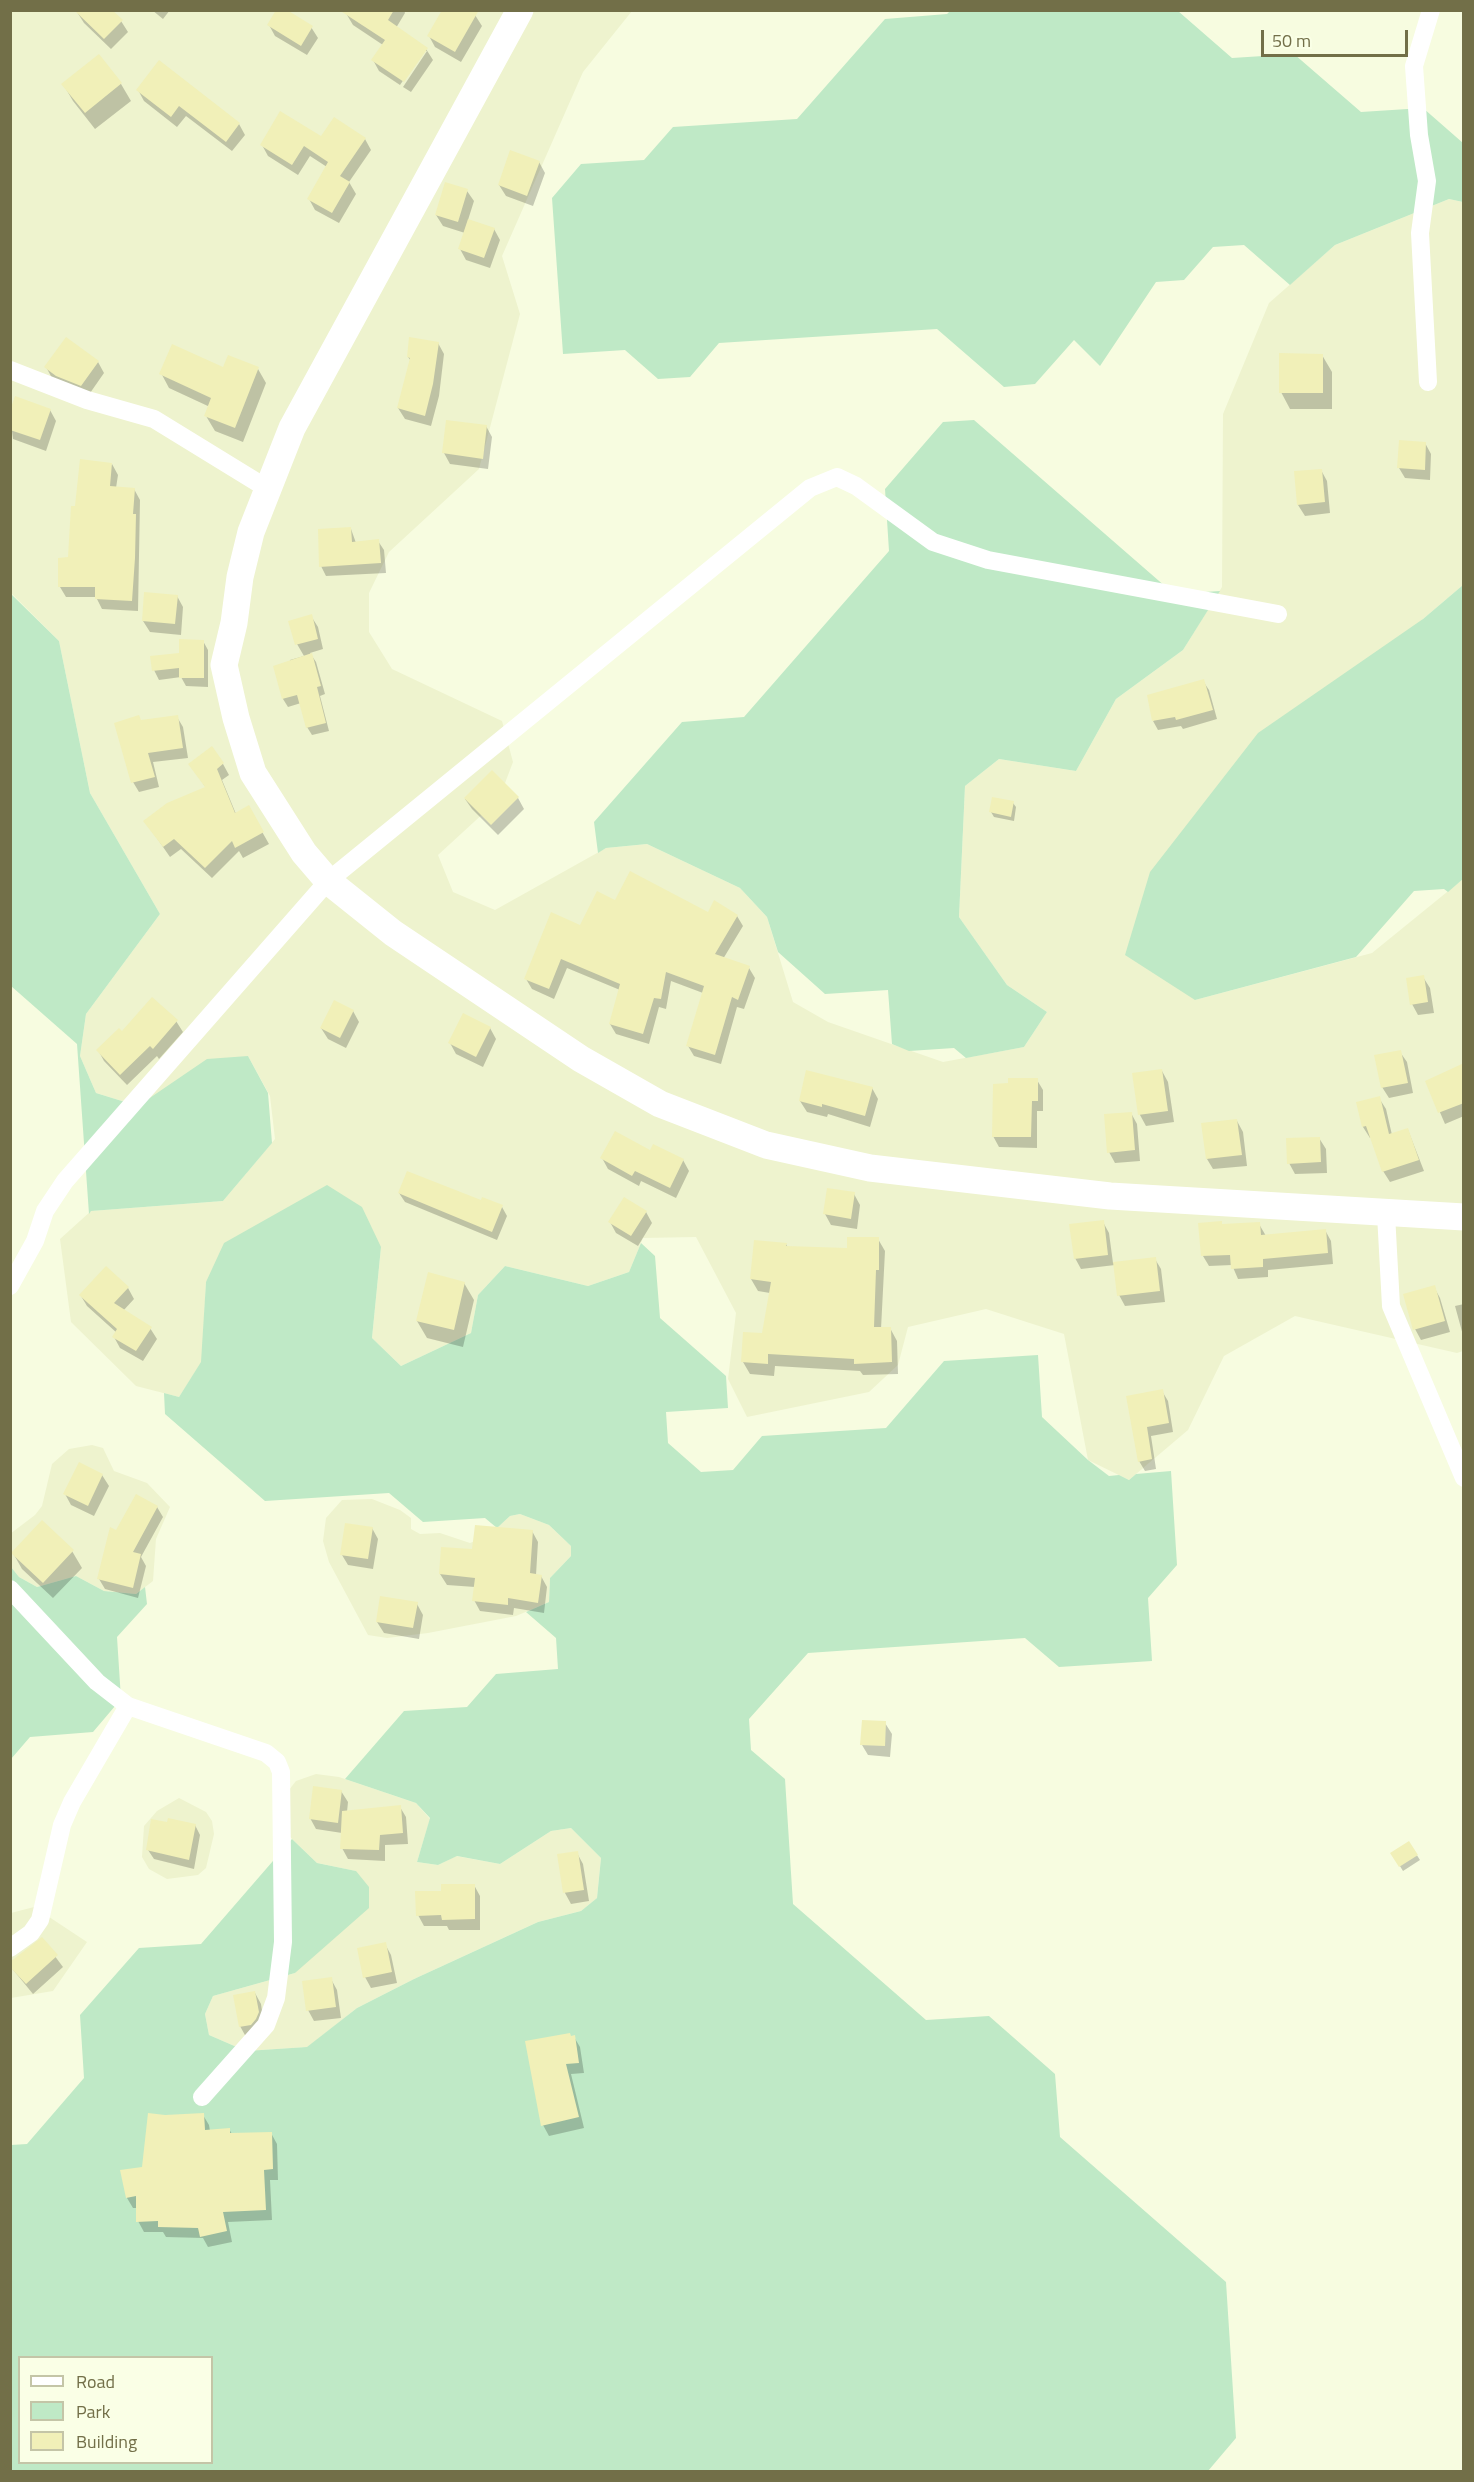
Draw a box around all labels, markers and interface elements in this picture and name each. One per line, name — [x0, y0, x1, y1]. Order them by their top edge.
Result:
scale bar — [1264, 18, 1411, 56]
text: 50 m — [1272, 27, 1311, 54]
legend — [18, 2356, 213, 2464]
text: Road — [76, 2368, 115, 2395]
text: Park — [76, 2398, 110, 2425]
text: Building — [76, 2428, 137, 2455]

